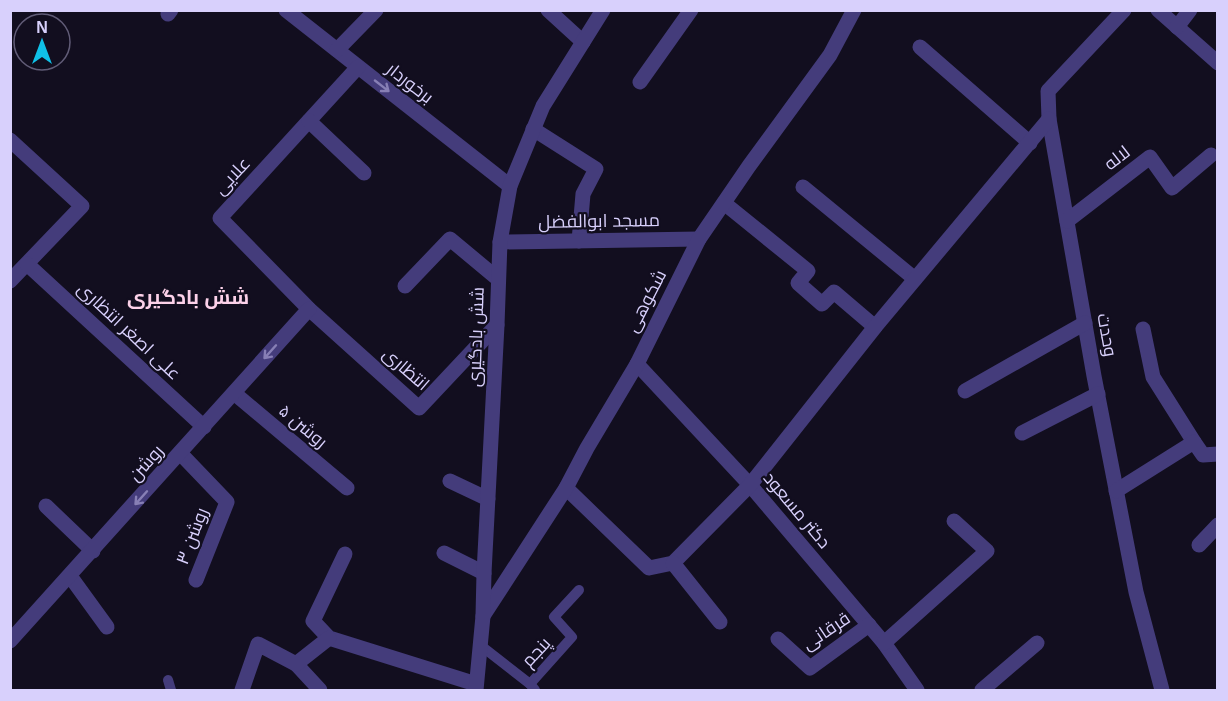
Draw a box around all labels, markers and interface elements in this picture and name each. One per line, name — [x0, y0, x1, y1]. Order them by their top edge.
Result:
north arrow — [12, 12, 72, 72]
text: N — [36, 19, 48, 36]
street label: برخوردار — [381, 58, 437, 108]
one-way arrow — [373, 79, 389, 92]
street label: لاله — [1100, 142, 1134, 174]
street label: علایی — [210, 153, 255, 199]
street label: مسجد ابوالفضل — [538, 210, 660, 233]
street label: شکوهی — [622, 266, 671, 336]
street label: علی اصغر انتظاری — [73, 278, 185, 384]
district label: شش بادگیری — [127, 286, 249, 309]
street label: شش بادگیری — [464, 287, 489, 387]
street label: وحدت — [1092, 312, 1121, 358]
street label: انتظاری — [378, 344, 433, 395]
one-way arrow — [263, 345, 277, 360]
street label: روشن ۵ — [274, 400, 331, 453]
street label: روشن — [125, 441, 168, 486]
street label: دکتر مسعود — [759, 468, 835, 553]
one-way arrow — [134, 490, 147, 506]
street label: روشن ۳ — [172, 505, 213, 567]
street label: قرقانی — [798, 608, 854, 655]
street label: پنجم — [517, 633, 556, 672]

